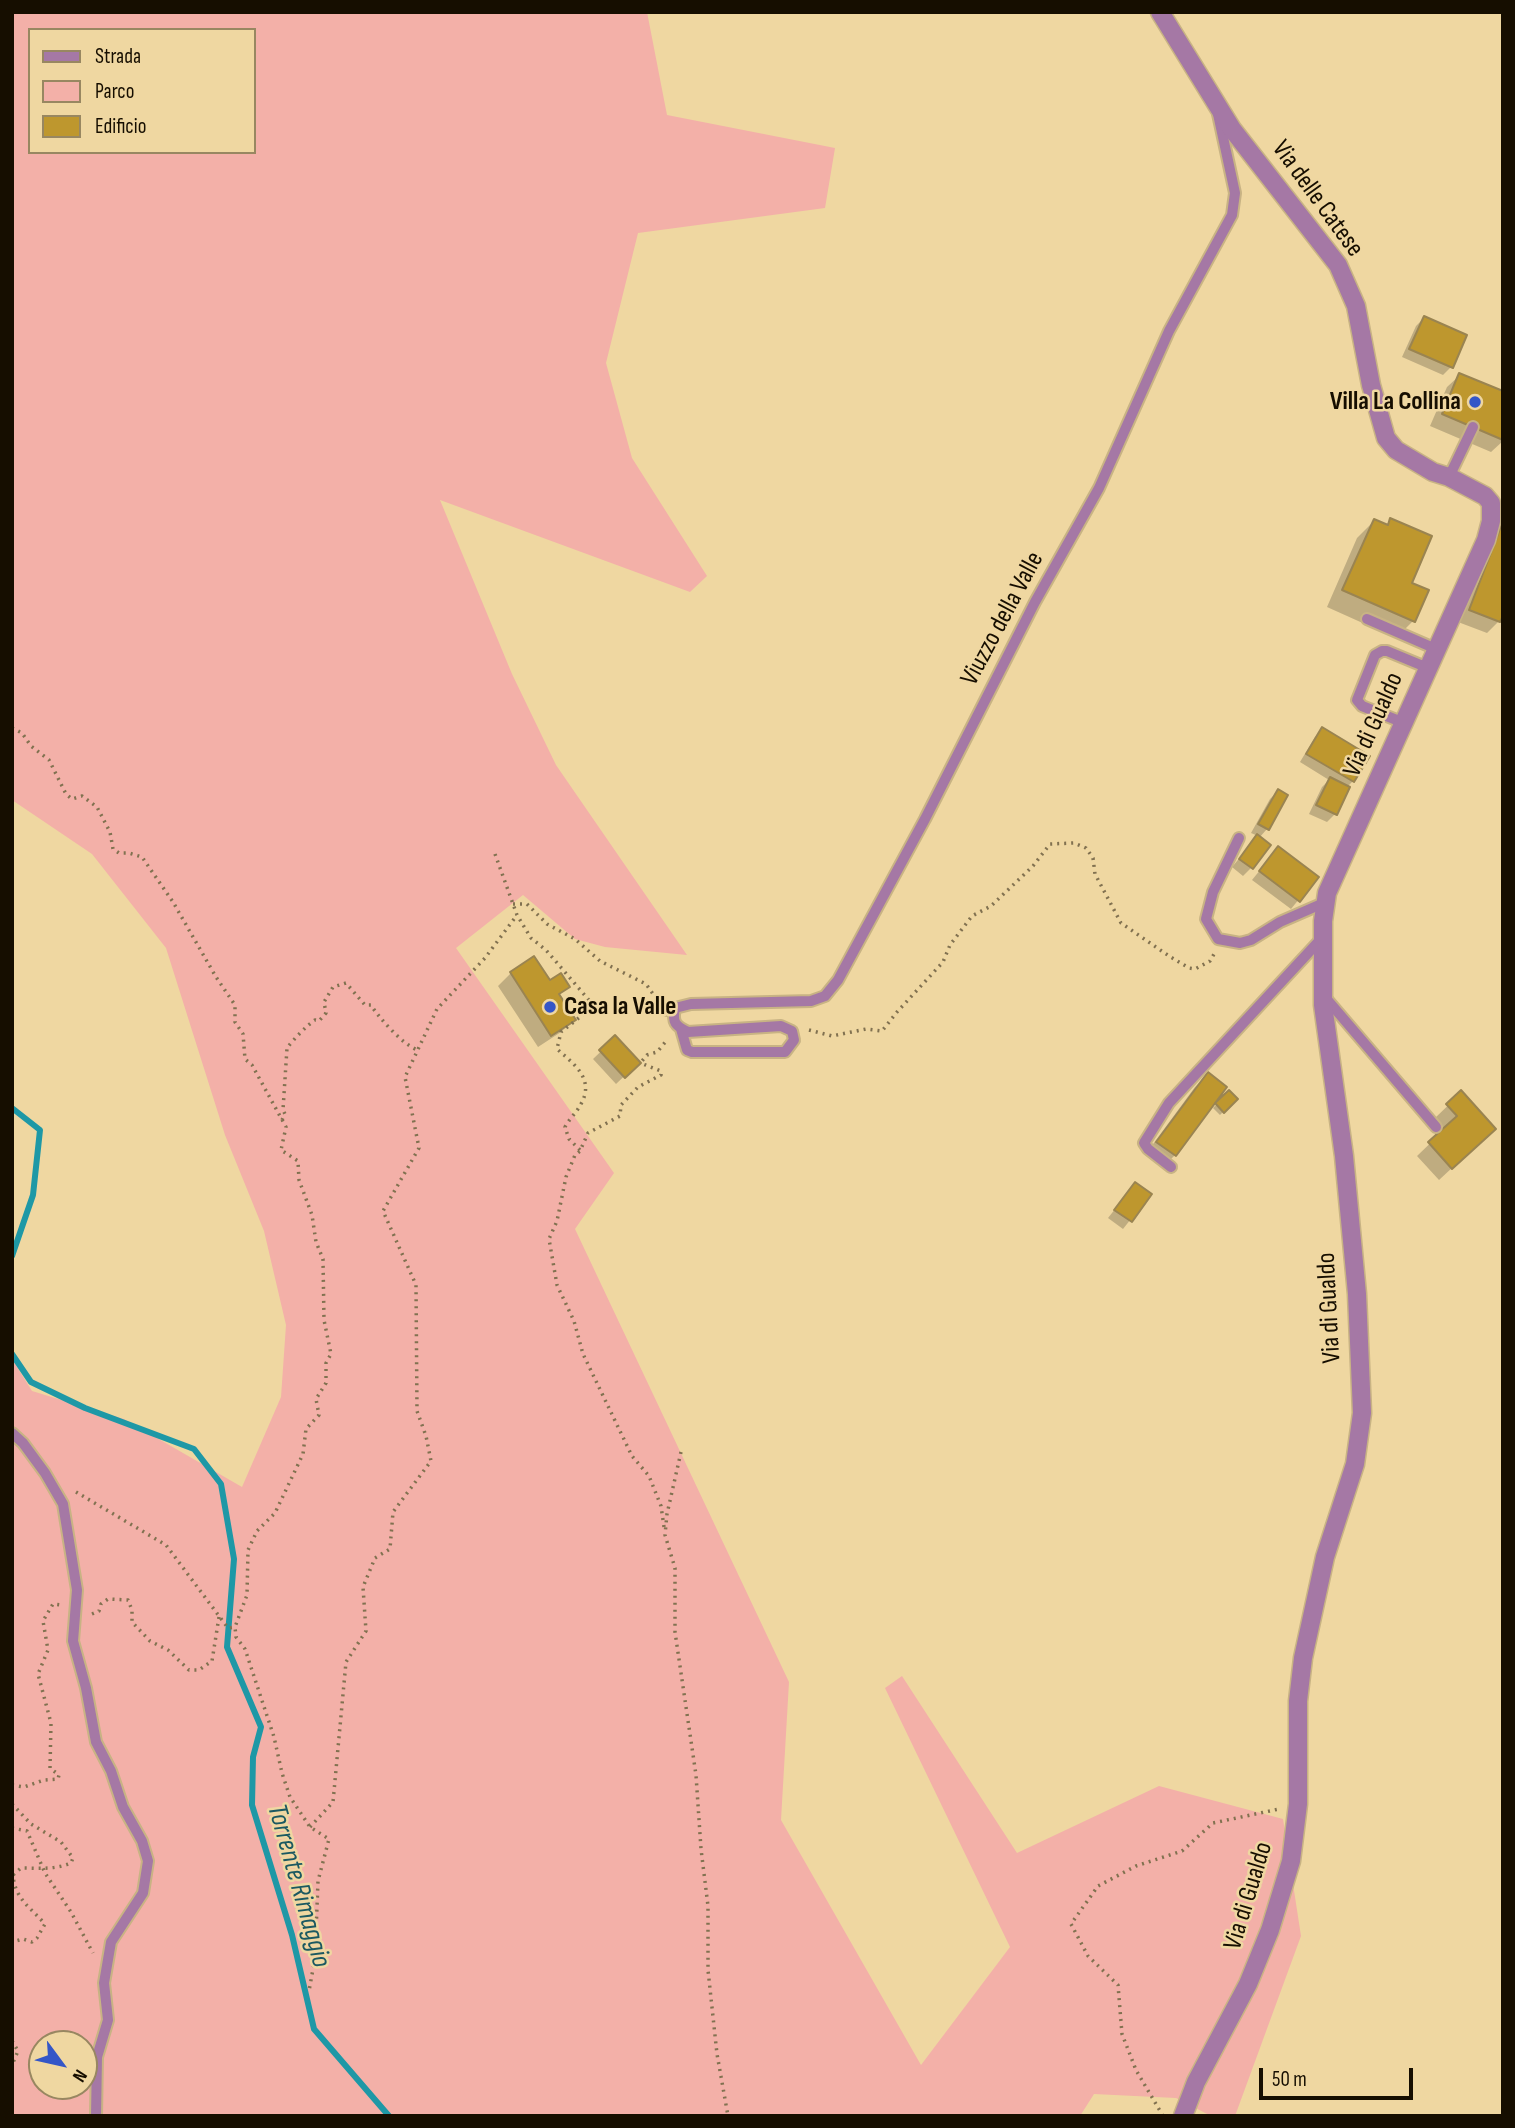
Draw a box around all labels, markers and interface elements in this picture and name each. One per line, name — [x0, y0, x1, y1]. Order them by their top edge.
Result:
legend — [28, 28, 256, 154]
text: Strada — [95, 44, 141, 69]
text: Parco — [95, 79, 134, 104]
text: Edificio — [95, 114, 146, 139]
street label: Via delle Catese — [1264, 135, 1370, 263]
place label: Villa La Collina — [1330, 386, 1461, 418]
marker: Villa La Collina — [1467, 394, 1483, 410]
street label: Viuzzo della Valle — [955, 547, 1051, 691]
street label: Via di Gualdo — [1337, 668, 1411, 782]
place label: Casa la Valle — [564, 991, 676, 1023]
marker: Casa la Valle — [542, 999, 558, 1015]
street label: Via di Gualdo — [1312, 1252, 1348, 1364]
water label: Torrente Rimaggio — [259, 1801, 337, 1971]
street label: Via di Gualdo — [1218, 1838, 1280, 1954]
north arrow — [28, 2030, 98, 2100]
scale bar — [1263, 2054, 1417, 2098]
text: N — [67, 2065, 92, 2086]
text: 50 m — [1272, 2067, 1307, 2092]

